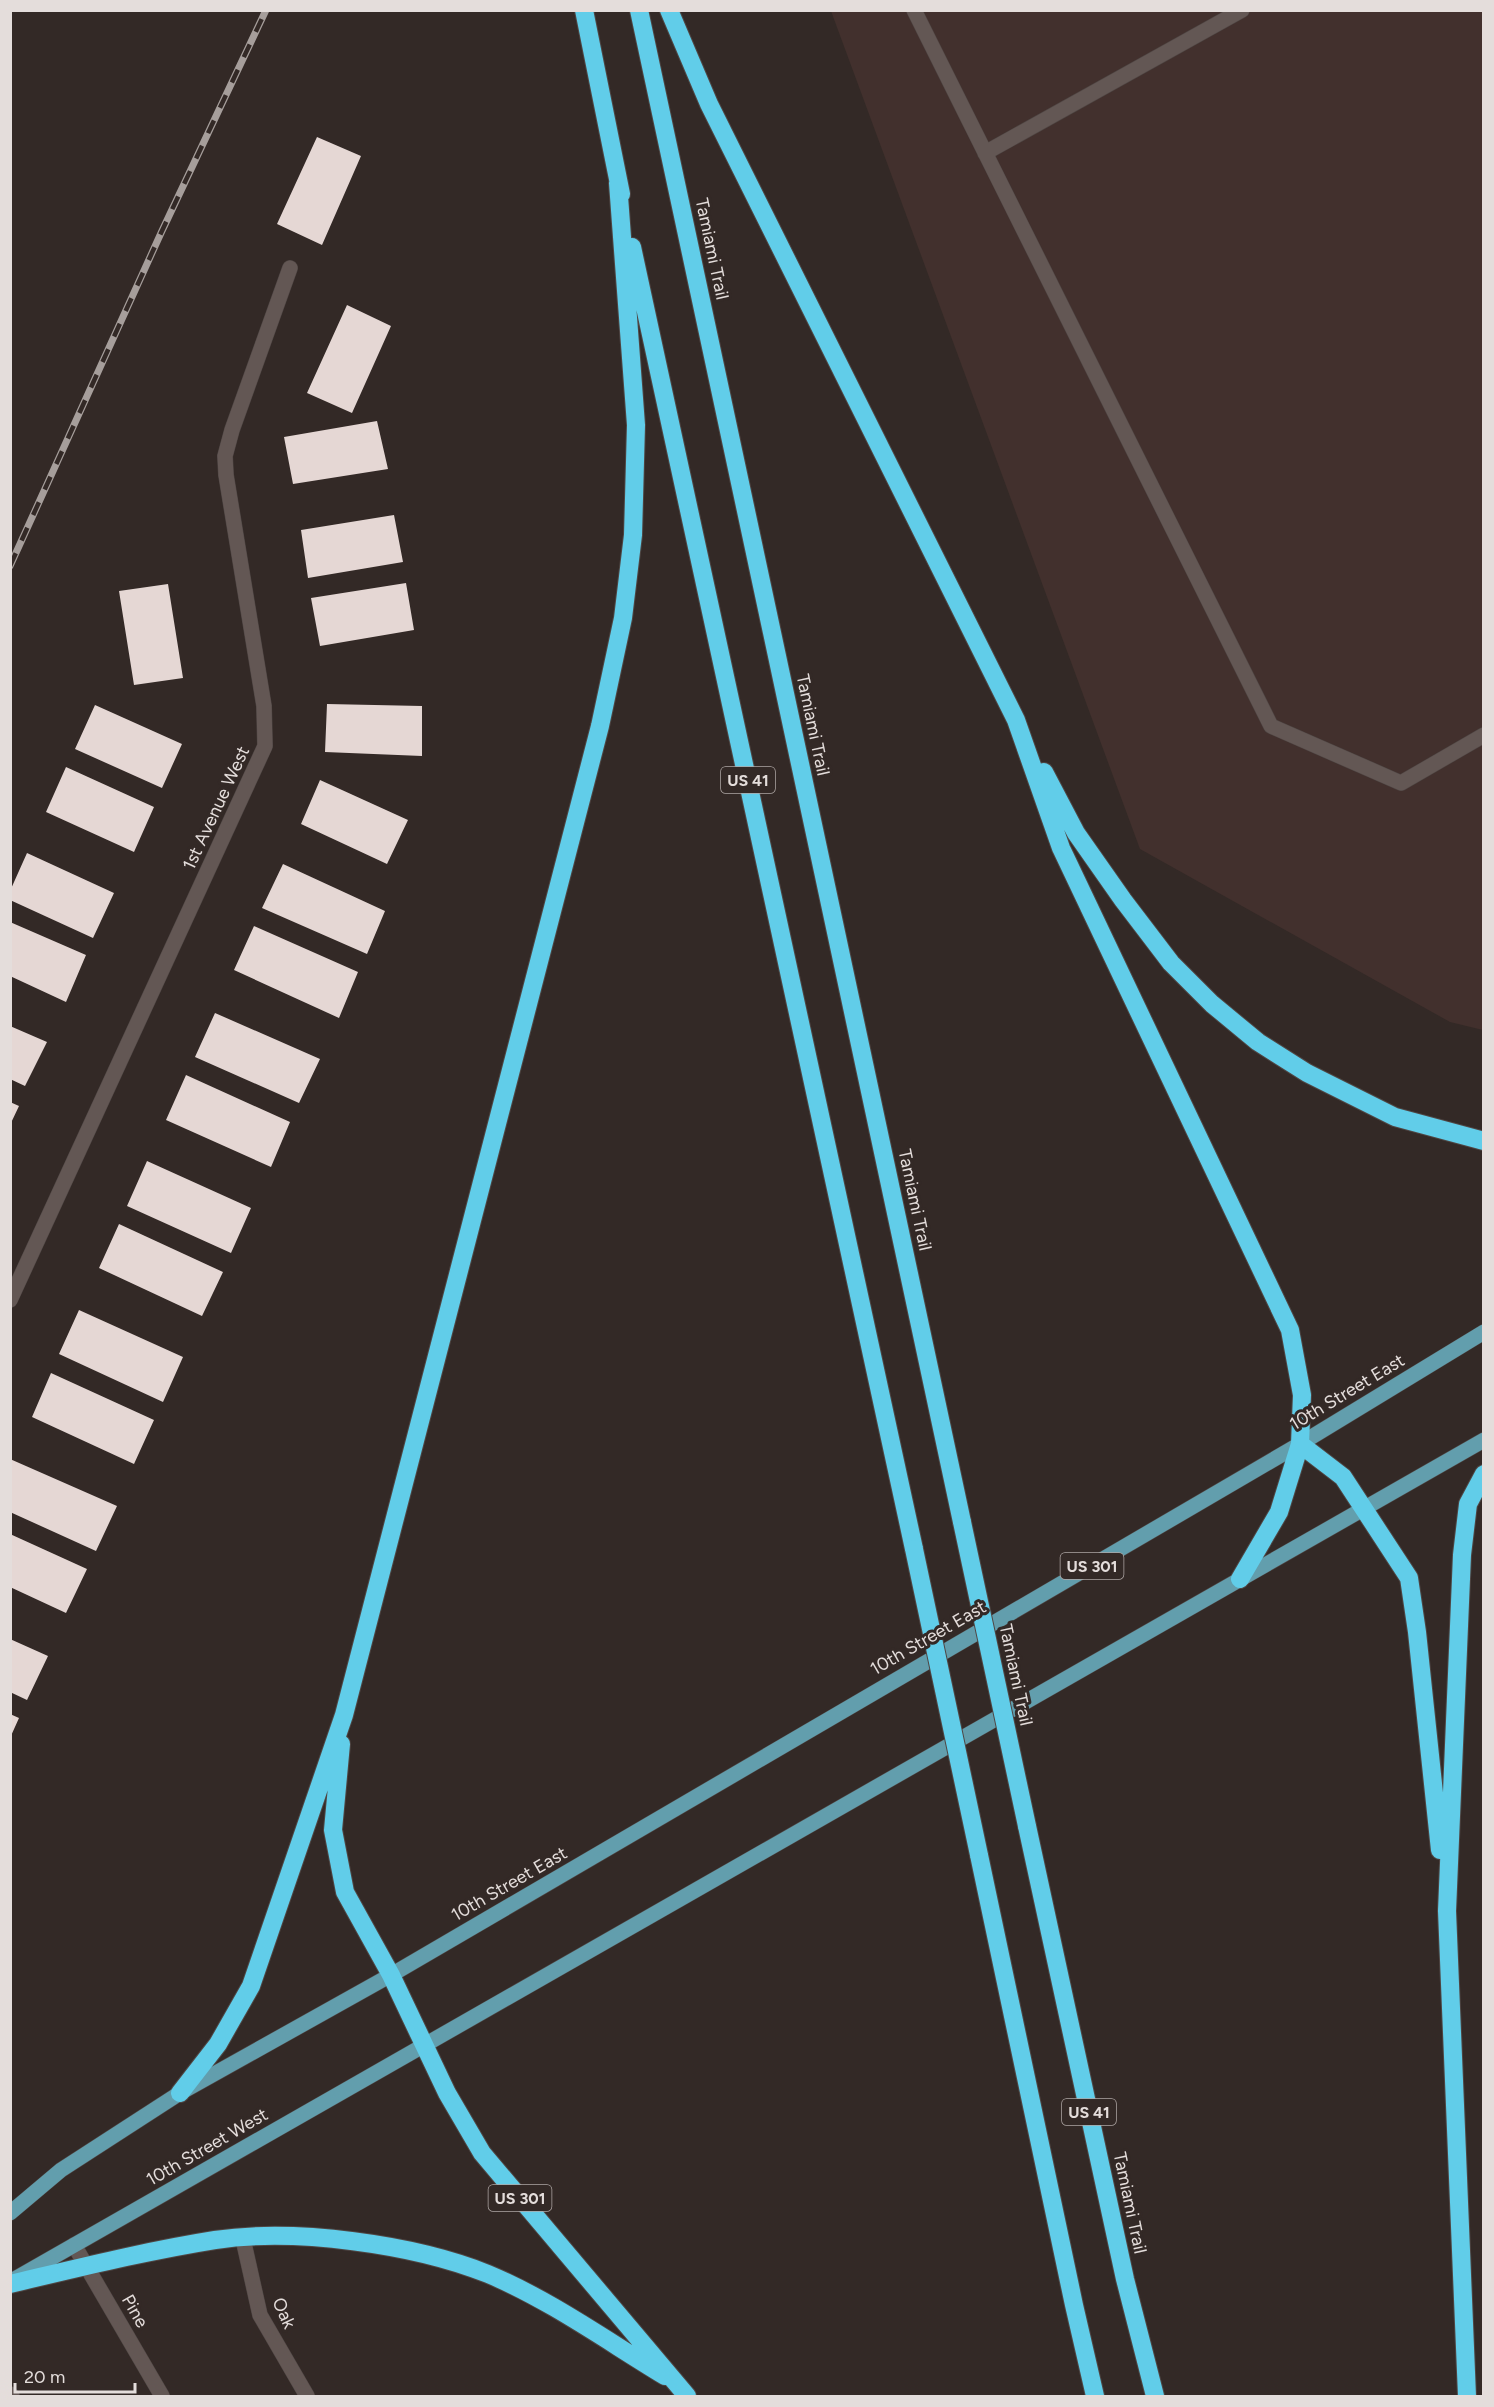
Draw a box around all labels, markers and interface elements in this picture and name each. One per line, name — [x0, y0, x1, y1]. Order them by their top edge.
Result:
street label: Tamiami Trail — [691, 196, 733, 302]
street label: Tamiami Trail — [792, 672, 834, 778]
street label: 1st Avenue West — [178, 742, 254, 873]
road number: US 41 — [721, 767, 775, 793]
street label: Tamiami Trail — [894, 1147, 936, 1253]
street label: 10th Street East — [1286, 1349, 1409, 1435]
road number: US 301 — [1060, 1553, 1124, 1579]
street label: 10th Street East — [866, 1596, 990, 1680]
street label: Tamiami Trail — [995, 1622, 1037, 1728]
street label: 10th Street East — [447, 1842, 571, 1926]
road number: US 41 — [1062, 2099, 1116, 2125]
street label: 10th Street West — [142, 2103, 272, 2191]
street label: Tamiami Trail — [1109, 2150, 1151, 2256]
road number: US 301 — [488, 2185, 552, 2211]
street label: Pine — [117, 2291, 153, 2332]
street label: Oak — [267, 2294, 301, 2332]
scale bar — [15, 2356, 135, 2394]
text: 20 m — [24, 2366, 65, 2388]

